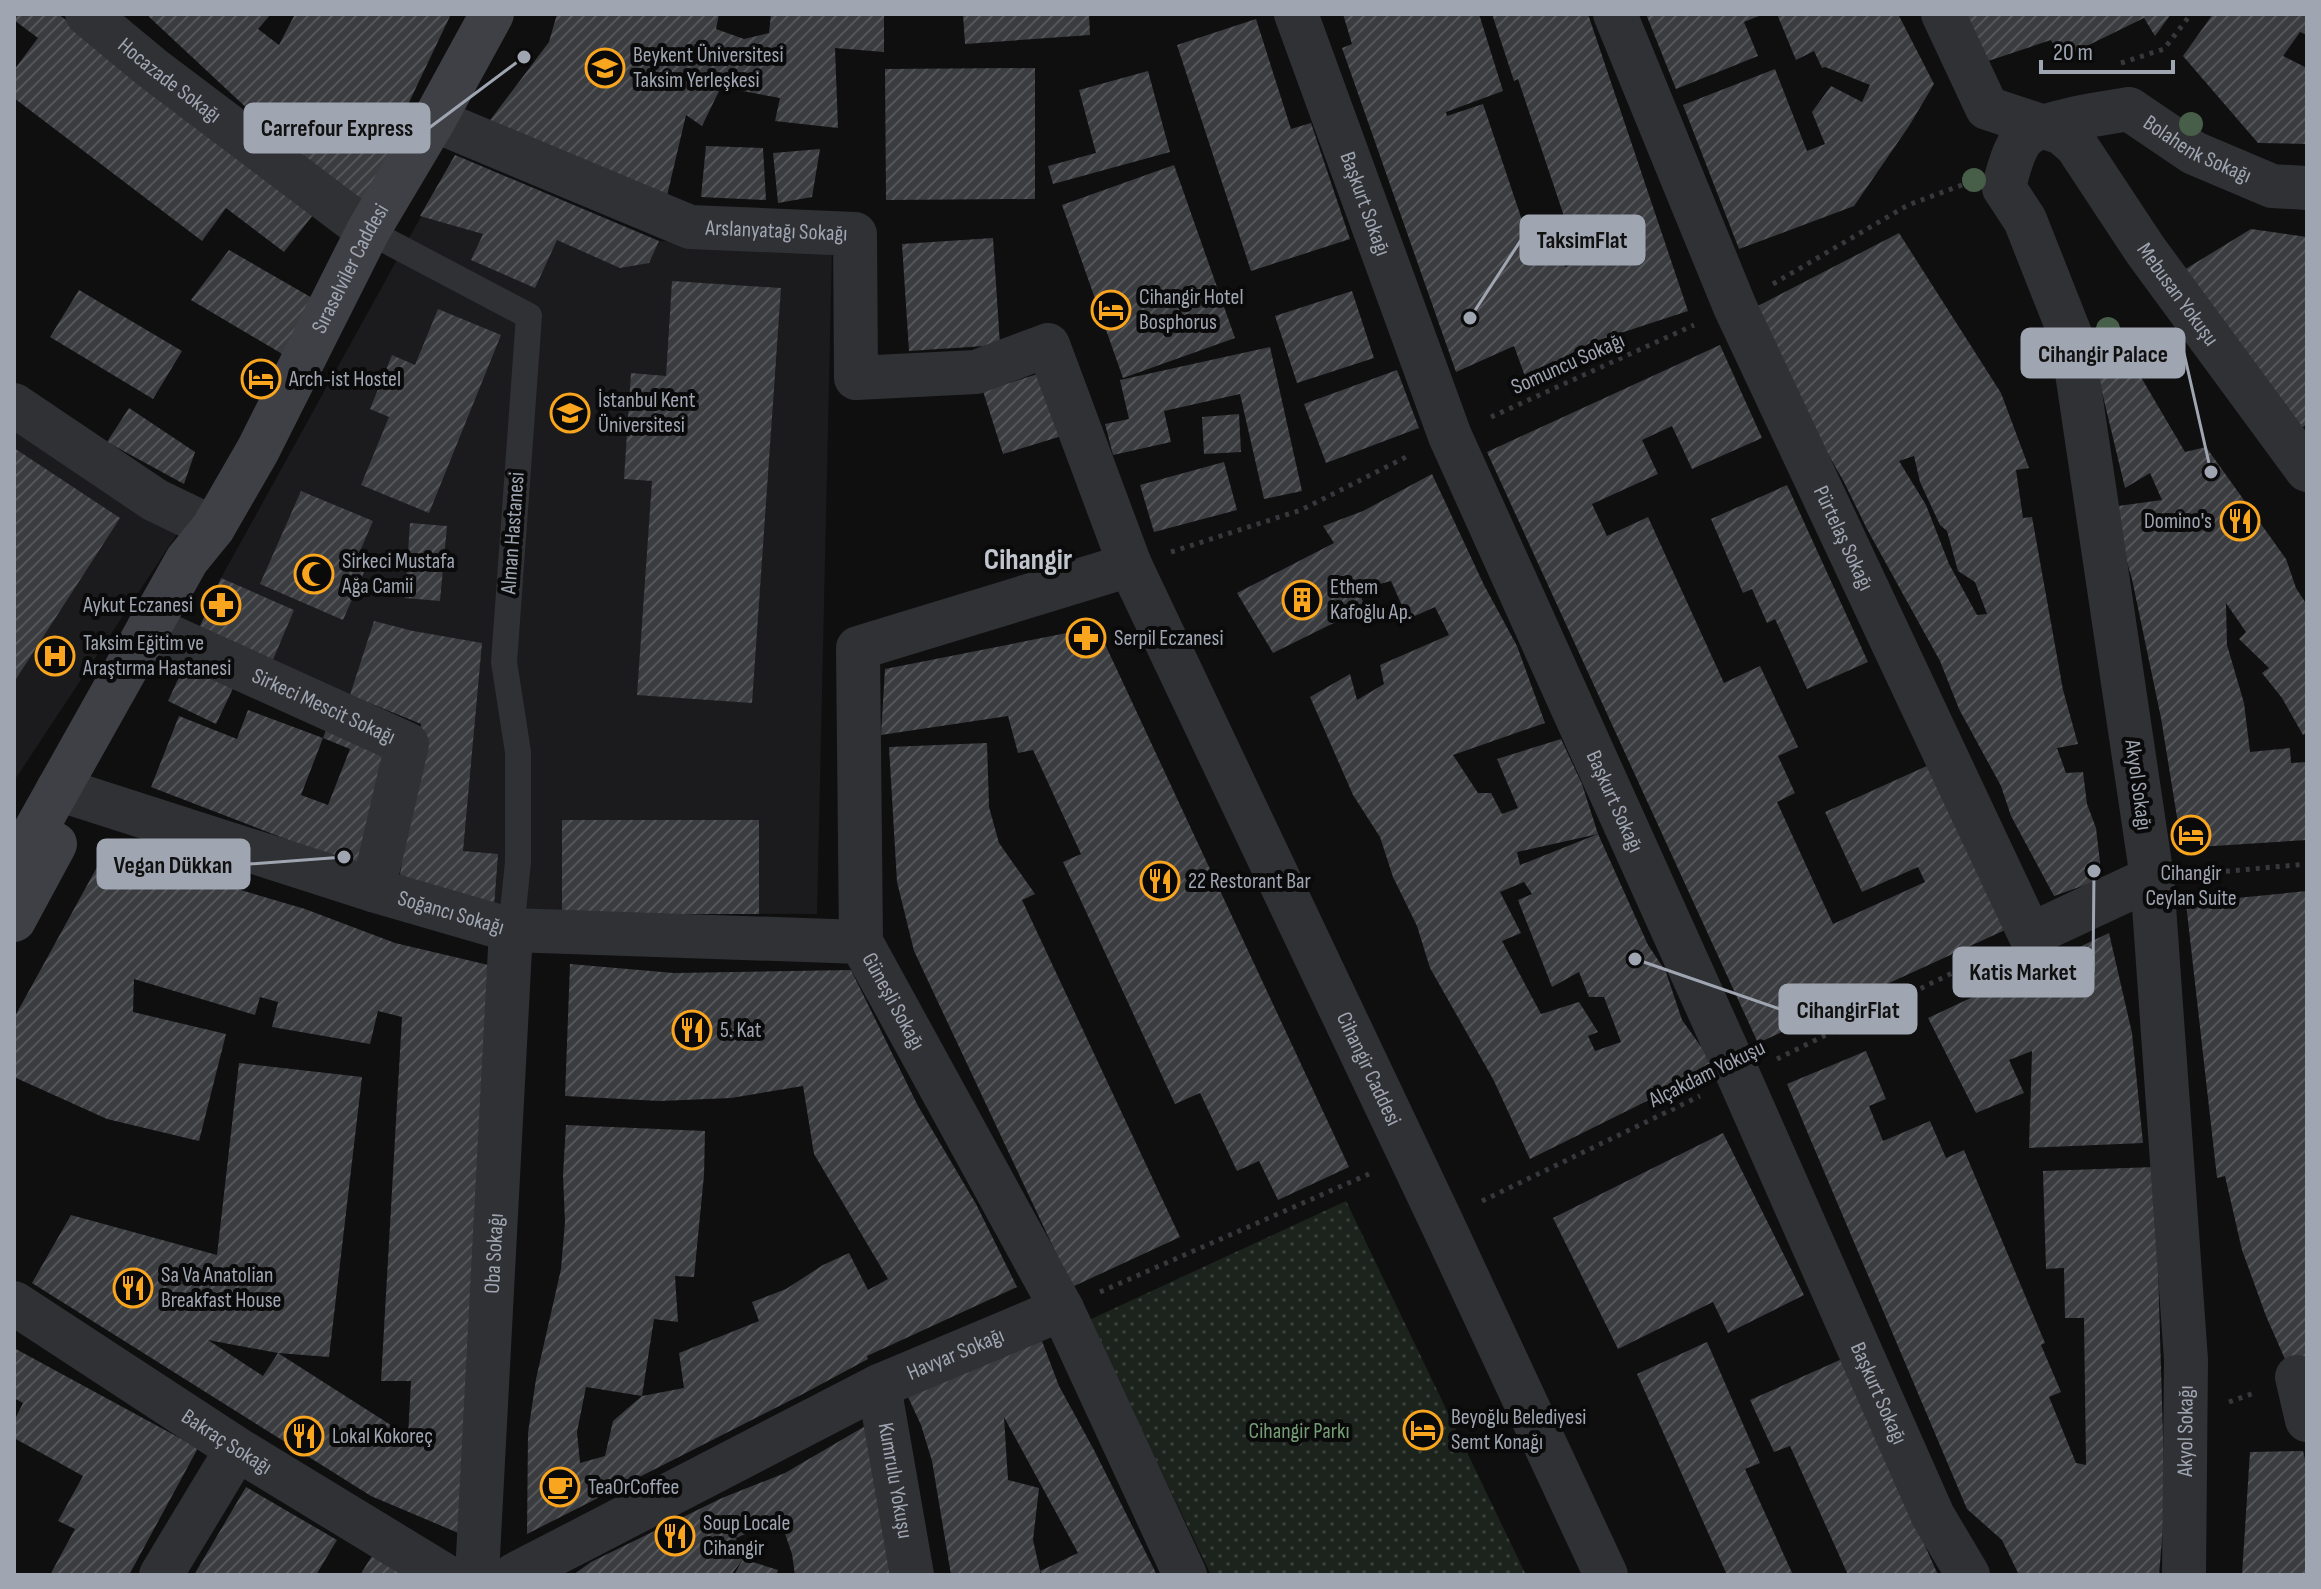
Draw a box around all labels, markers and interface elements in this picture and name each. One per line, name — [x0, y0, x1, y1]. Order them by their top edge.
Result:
scale bar — [2041, 24, 2173, 74]
street label: Hocazade Sokağı — [112, 32, 227, 129]
text: 20 m — [2053, 38, 2093, 67]
place label: Beykent Üniversitesi Taksim Yerleşkesi — [633, 42, 784, 94]
school or university icon: Beykent Üniversitesi Taksim Yerleşkesi — [584, 47, 626, 89]
callout: Carrefour Express — [245, 104, 429, 152]
street label: Bolahenk Sokağı — [2138, 109, 2255, 189]
text: Carrefour Express — [261, 114, 413, 143]
street label: Başkurt Sokağı — [1334, 148, 1397, 260]
street label: Sıraselviler Caddesi — [305, 199, 395, 338]
street label: Arslanyatağı Sokağı — [704, 214, 848, 247]
callout: TaksimFlat — [1521, 216, 1644, 264]
text: TaksimFlat — [1536, 226, 1628, 255]
street label: Mebusan Yokuşu — [2131, 238, 2225, 351]
place label: Cihangir Hotel Bosphorus — [1139, 284, 1244, 336]
hotel icon: Cihangir Hotel Bosphorus — [1090, 289, 1132, 331]
street label: Somuncu Sokağı — [1507, 327, 1629, 401]
callout: Cihangir Palace — [2022, 329, 2184, 377]
text: Cihangir Palace — [2038, 340, 2168, 369]
hotel icon: Arch-ist Hostel — [240, 358, 282, 400]
place label: Arch-ist Hostel — [288, 366, 401, 393]
place label: İstanbul Kent Üniversitesi — [598, 387, 696, 439]
school or university icon: İstanbul Kent Üniversitesi — [549, 392, 591, 434]
street label: Alman Hastanesi — [495, 471, 531, 596]
street label: Pürtelaş Sokağı — [1807, 481, 1880, 595]
restaurant icon: Domino's — [2219, 500, 2261, 542]
place label: Domino's — [2144, 508, 2212, 535]
district label: Cihangir — [984, 542, 1072, 578]
place label: Sirkeci Mustafa Ağa Camii — [341, 548, 455, 600]
mosque icon: Sirkeci Mustafa Ağa Camii — [293, 553, 335, 595]
place label: Ethem Kafoğlu Ap. — [1330, 574, 1412, 626]
building icon: Ethem Kafoğlu Ap. — [1281, 579, 1323, 621]
pharmacy icon: Aykut Eczanesi — [200, 584, 242, 626]
place label: Aykut Eczanesi — [82, 592, 193, 619]
pharmacy icon: Serpil Eczanesi — [1065, 617, 1107, 659]
place label: Serpil Eczanesi — [1114, 625, 1224, 652]
place label: Taksim Eğitim ve Araştırma Hastanesi — [82, 630, 231, 682]
hospital icon: Taksim Eğitim ve Araştırma Hastanesi — [34, 635, 76, 677]
street label: Sirkeci Mescit Sokağı — [248, 662, 400, 750]
street label: Akyol Sokağı — [2118, 737, 2158, 832]
street label: Başkurt Sokağı — [1580, 746, 1649, 857]
hotel icon: Cihangir Ceylan Suite — [2170, 814, 2212, 856]
callout: Vegan Dükkan — [98, 840, 249, 888]
text: Vegan Dükkan — [114, 851, 232, 880]
restaurant icon: 22 Restorant Bar — [1139, 860, 1181, 902]
place label: Cihangir Ceylan Suite — [2145, 860, 2237, 912]
place label: 22 Restorant Bar — [1188, 868, 1311, 895]
street label: Soğancı Sokağı — [395, 884, 507, 941]
street label: Güneşli Sokağı — [856, 948, 931, 1055]
callout: Katis Market — [1954, 948, 2093, 996]
text: Katis Market — [1969, 958, 2077, 987]
callout: CihangirFlat — [1780, 985, 1916, 1033]
text: CihangirFlat — [1796, 996, 1900, 1025]
street label: Cihangir Caddesi — [1330, 1008, 1407, 1130]
restaurant icon: 5. Kat — [671, 1009, 713, 1051]
place label: 5. Kat — [720, 1017, 762, 1044]
street label: Alçakdam Yokuşu — [1644, 1034, 1770, 1114]
street label: Oba Sokağı — [478, 1213, 510, 1294]
place label: Sa Va Anatolian Breakfast House — [161, 1262, 281, 1314]
restaurant icon: Sa Va Anatolian Breakfast House — [112, 1267, 154, 1309]
street label: Havyar Sokağı — [903, 1321, 1008, 1386]
street label: Başkurt Sokağı — [1844, 1338, 1913, 1448]
street label: Akyol Sokağı — [2171, 1385, 2199, 1478]
street label: Bakraç Sokağı — [177, 1403, 277, 1480]
place label: Beyoğlu Belediyesi Semt Konağı — [1451, 1404, 1586, 1456]
hotel icon: Beyoğlu Belediyesi Semt Konağı — [1402, 1409, 1444, 1451]
restaurant icon: Lokal Kokoreç — [283, 1415, 325, 1457]
park label: Cihangir Parkı — [1248, 1418, 1350, 1445]
street label: Kumrulu Yokuşu — [872, 1420, 919, 1541]
place label: Lokal Kokoreç — [332, 1423, 433, 1450]
cafe icon: TeaOrCoffee — [539, 1466, 581, 1508]
place label: TeaOrCoffee — [588, 1474, 679, 1501]
place label: Soup Locale Cihangir — [703, 1510, 790, 1562]
restaurant icon: Soup Locale Cihangir — [654, 1515, 696, 1557]

